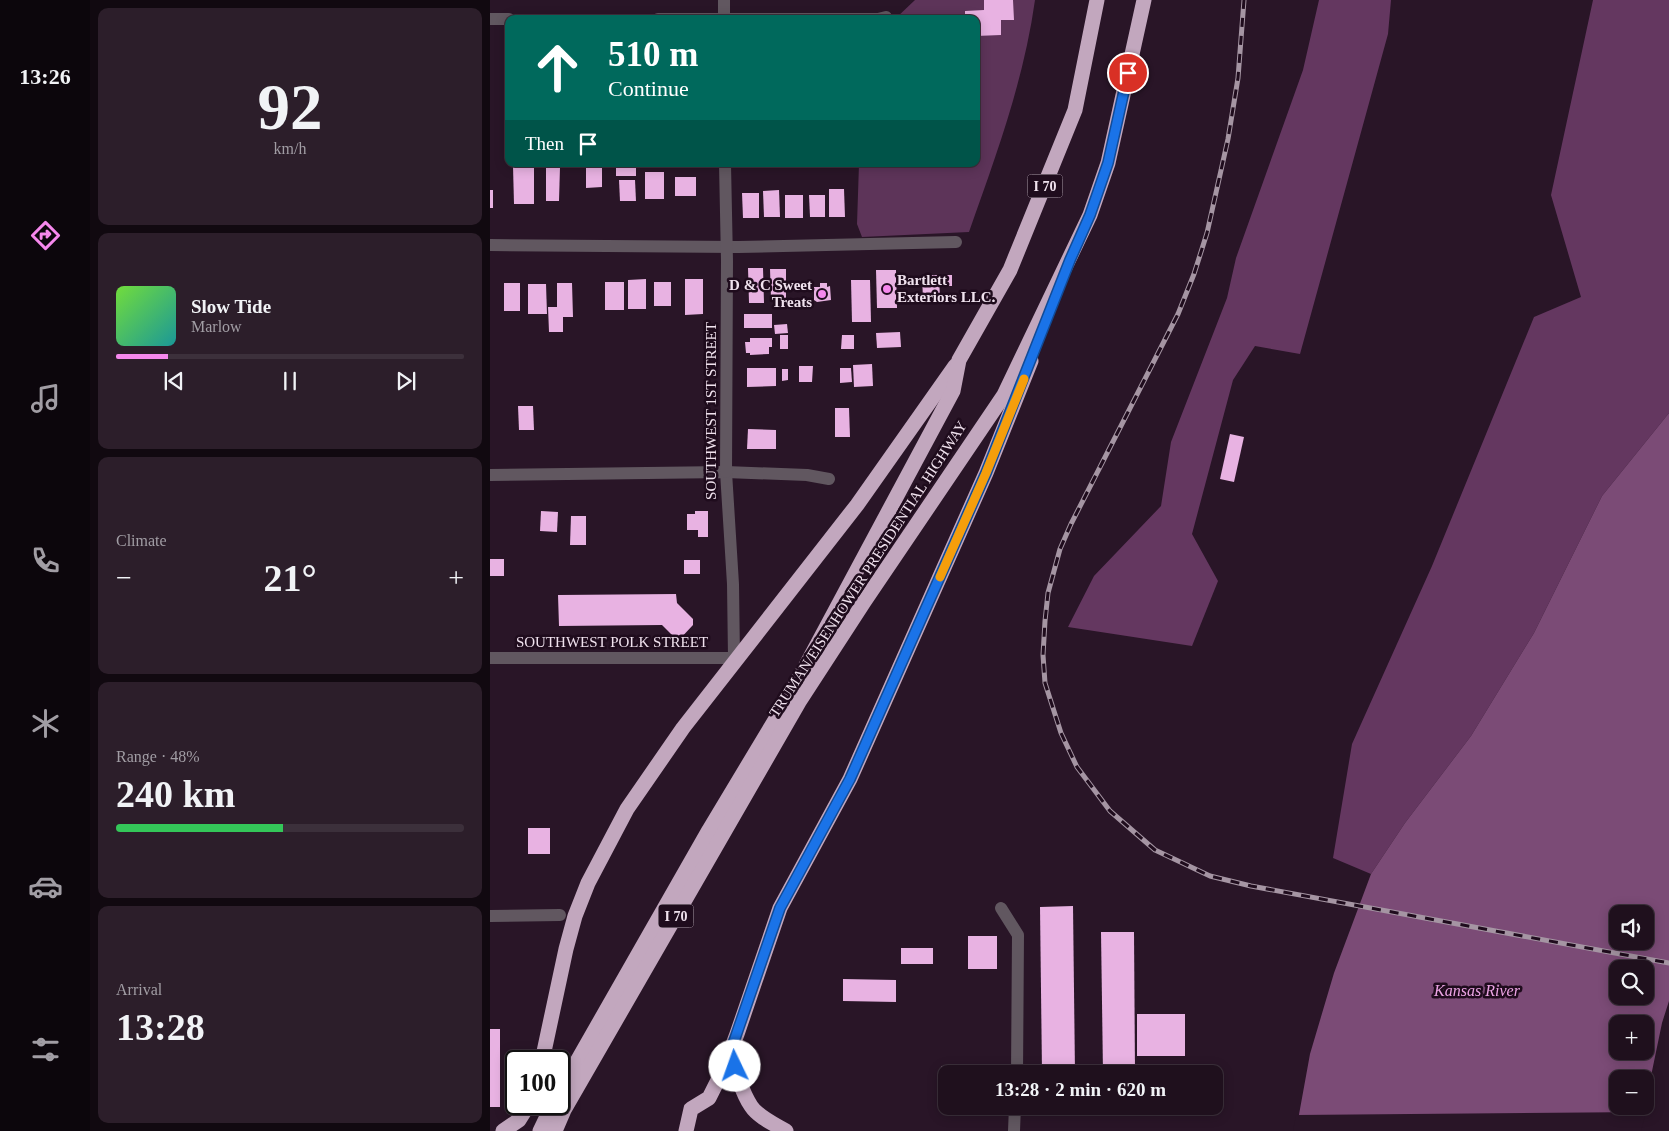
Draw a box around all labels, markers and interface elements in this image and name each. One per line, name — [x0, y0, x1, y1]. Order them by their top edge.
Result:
icon: ahead — [525, 35, 590, 100]
text: 510 m — [608, 35, 698, 74]
pin — [1107, 52, 1149, 94]
icon: arrive — [1114, 59, 1142, 87]
text: 13:26 — [19, 64, 71, 89]
text: 92 — [258, 71, 323, 143]
text: Continue — [608, 76, 689, 101]
icon: arrive — [574, 130, 602, 158]
text: Then — [525, 133, 564, 154]
text: km/h — [274, 140, 306, 157]
road number: I 70 — [1028, 175, 1062, 198]
icon: directions — [28, 218, 63, 253]
place label: Bartlett Exteriors LLC. — [897, 272, 996, 305]
place label: D & C Sweet Treats — [729, 277, 812, 310]
marker: Bartlett Exteriors LLC. — [881, 283, 893, 295]
marker: D & C Sweet Treats — [816, 288, 828, 300]
text: Slow Tide — [191, 296, 271, 317]
text: Marlow — [191, 318, 242, 335]
street label: SOUTHWEST 1ST STREET — [703, 322, 719, 500]
icon: previous — [160, 367, 188, 395]
icon: pause — [276, 367, 304, 395]
icon: next — [392, 367, 420, 395]
icon: music — [28, 381, 63, 416]
street label: TRUMAN/EISENHOWER PRESIDENTIAL HIGHWAY — [766, 418, 970, 720]
text: Climate — [116, 532, 167, 549]
icon: phone — [28, 543, 63, 578]
text: 21° — [263, 557, 317, 599]
text: − — [116, 562, 132, 593]
text: + — [448, 562, 464, 593]
street label: SOUTHWEST POLK STREET — [516, 634, 708, 650]
icon: climate — [28, 706, 63, 741]
text: Range · 48% — [116, 748, 200, 765]
text: 240 km — [116, 773, 235, 815]
icon: car — [28, 869, 63, 904]
road number: I 70 — [658, 904, 694, 928]
map controls — [1609, 905, 1654, 1115]
button: sound — [1609, 905, 1654, 950]
button: search — [1609, 960, 1654, 1005]
text: Arrival — [116, 981, 162, 998]
water label: Kansas River — [1433, 982, 1521, 999]
text: 13:28 — [116, 1006, 205, 1048]
button: + — [1609, 1015, 1654, 1060]
icon: filters — [28, 1032, 63, 1067]
position arrow — [708, 1039, 760, 1091]
speed limit sign: 100 — [505, 1050, 570, 1115]
button: − — [1609, 1070, 1654, 1115]
text: 13:28 · 2 min · 620 m — [995, 1079, 1166, 1100]

